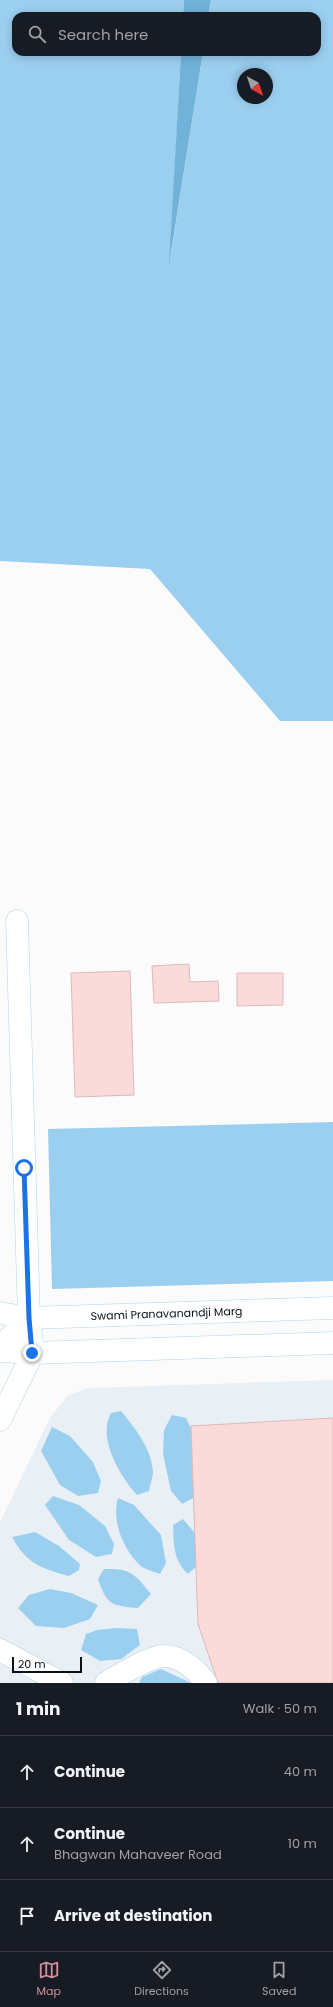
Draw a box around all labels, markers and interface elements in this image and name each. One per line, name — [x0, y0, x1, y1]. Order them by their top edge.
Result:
search box — [12, 12, 321, 56]
icon: search — [26, 23, 48, 45]
text: Search here — [58, 24, 148, 45]
north arrow — [237, 68, 273, 104]
route start — [15, 1159, 33, 1177]
street label: Swami Pranavanandji Marg — [90, 1303, 243, 1324]
route end — [23, 1344, 41, 1362]
scale bar — [12, 1655, 82, 1674]
text: 20 m — [18, 1656, 46, 1672]
text: 1 min — [16, 1697, 60, 1721]
text: Walk · 50 m — [243, 1699, 317, 1718]
icon: ahead — [16, 1761, 38, 1783]
text: Continue — [54, 1761, 125, 1782]
text: 40 m — [284, 1762, 317, 1781]
text: Continue — [54, 1823, 125, 1844]
icon: ahead — [16, 1833, 38, 1855]
text: 10 m — [288, 1834, 317, 1853]
text: Bhagwan Mahaveer Road — [54, 1845, 222, 1864]
icon: arrive — [16, 1905, 38, 1927]
text: Arrive at destination — [54, 1905, 212, 1926]
tab: Map — [37, 1959, 61, 2000]
tab: Directions — [134, 1959, 189, 2000]
tab: Saved — [262, 1959, 296, 2000]

